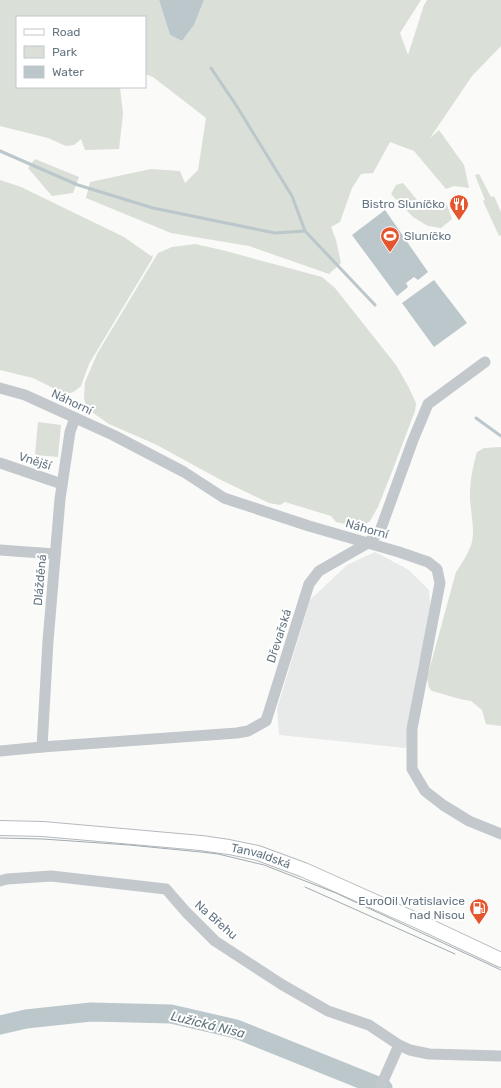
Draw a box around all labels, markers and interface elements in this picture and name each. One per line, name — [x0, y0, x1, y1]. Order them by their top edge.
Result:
legend — [16, 16, 146, 88]
text: Road — [52, 25, 80, 39]
text: Park — [52, 45, 78, 59]
text: Water — [52, 65, 84, 79]
restaurant icon: Bistro Sluníčko — [448, 193, 470, 221]
place label: Bistro Sluníčko — [362, 197, 445, 211]
sports icon: Sluníčko — [379, 225, 401, 253]
place label: Sluníčko — [404, 229, 451, 243]
street label: Náhorní — [49, 386, 96, 418]
street label: Vnější — [17, 449, 54, 473]
street label: Náhorní — [344, 516, 391, 542]
street label: Dlážděná — [31, 554, 49, 606]
street label: Dřevařská — [264, 607, 294, 665]
street label: Tanvaldská — [230, 841, 293, 871]
place label: EuroOil Vratislavice nad Nisou — [358, 894, 465, 922]
fuel station icon: EuroOil Vratislavice nad Nisou — [468, 897, 490, 925]
street label: Na Břehu — [192, 898, 240, 942]
water label: Lužická Nisa — [169, 1008, 247, 1041]

